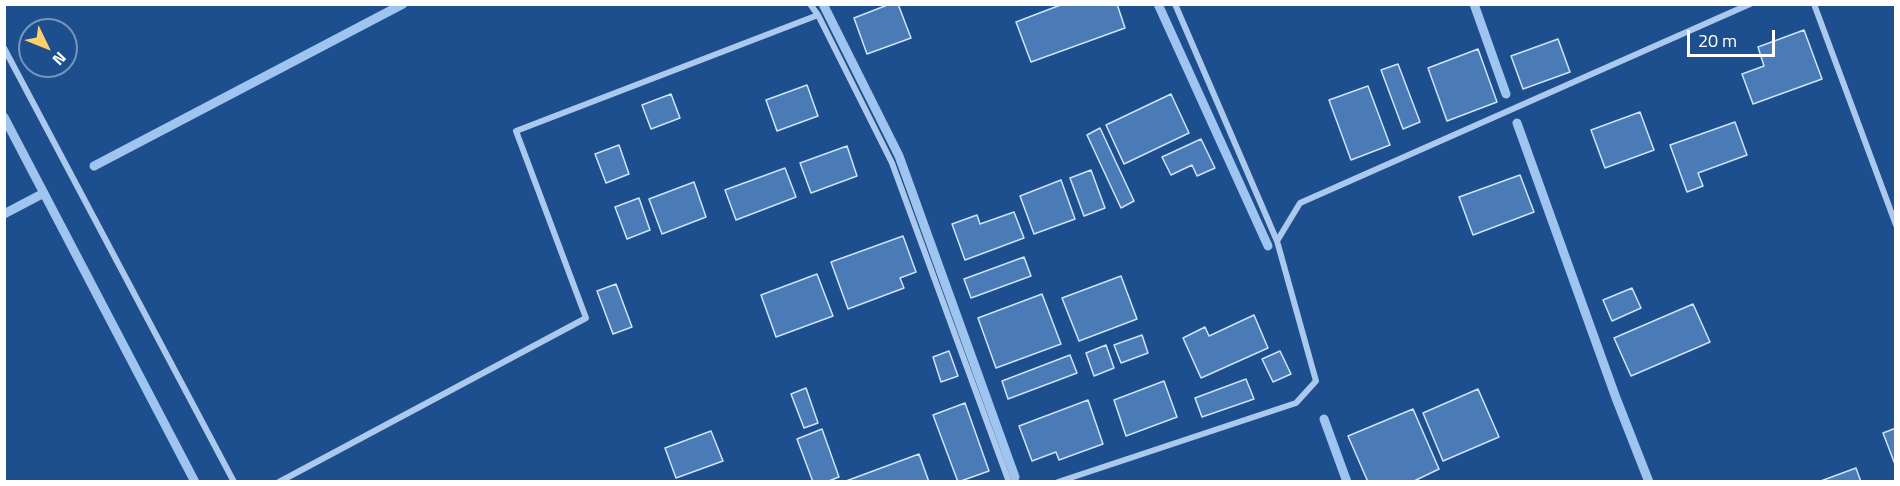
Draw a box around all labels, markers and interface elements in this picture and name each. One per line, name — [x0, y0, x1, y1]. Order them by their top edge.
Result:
north arrow — [18, 18, 78, 78]
scale bar — [1690, 18, 1778, 56]
text: 20 m — [1698, 27, 1737, 54]
text: N — [47, 47, 72, 71]

